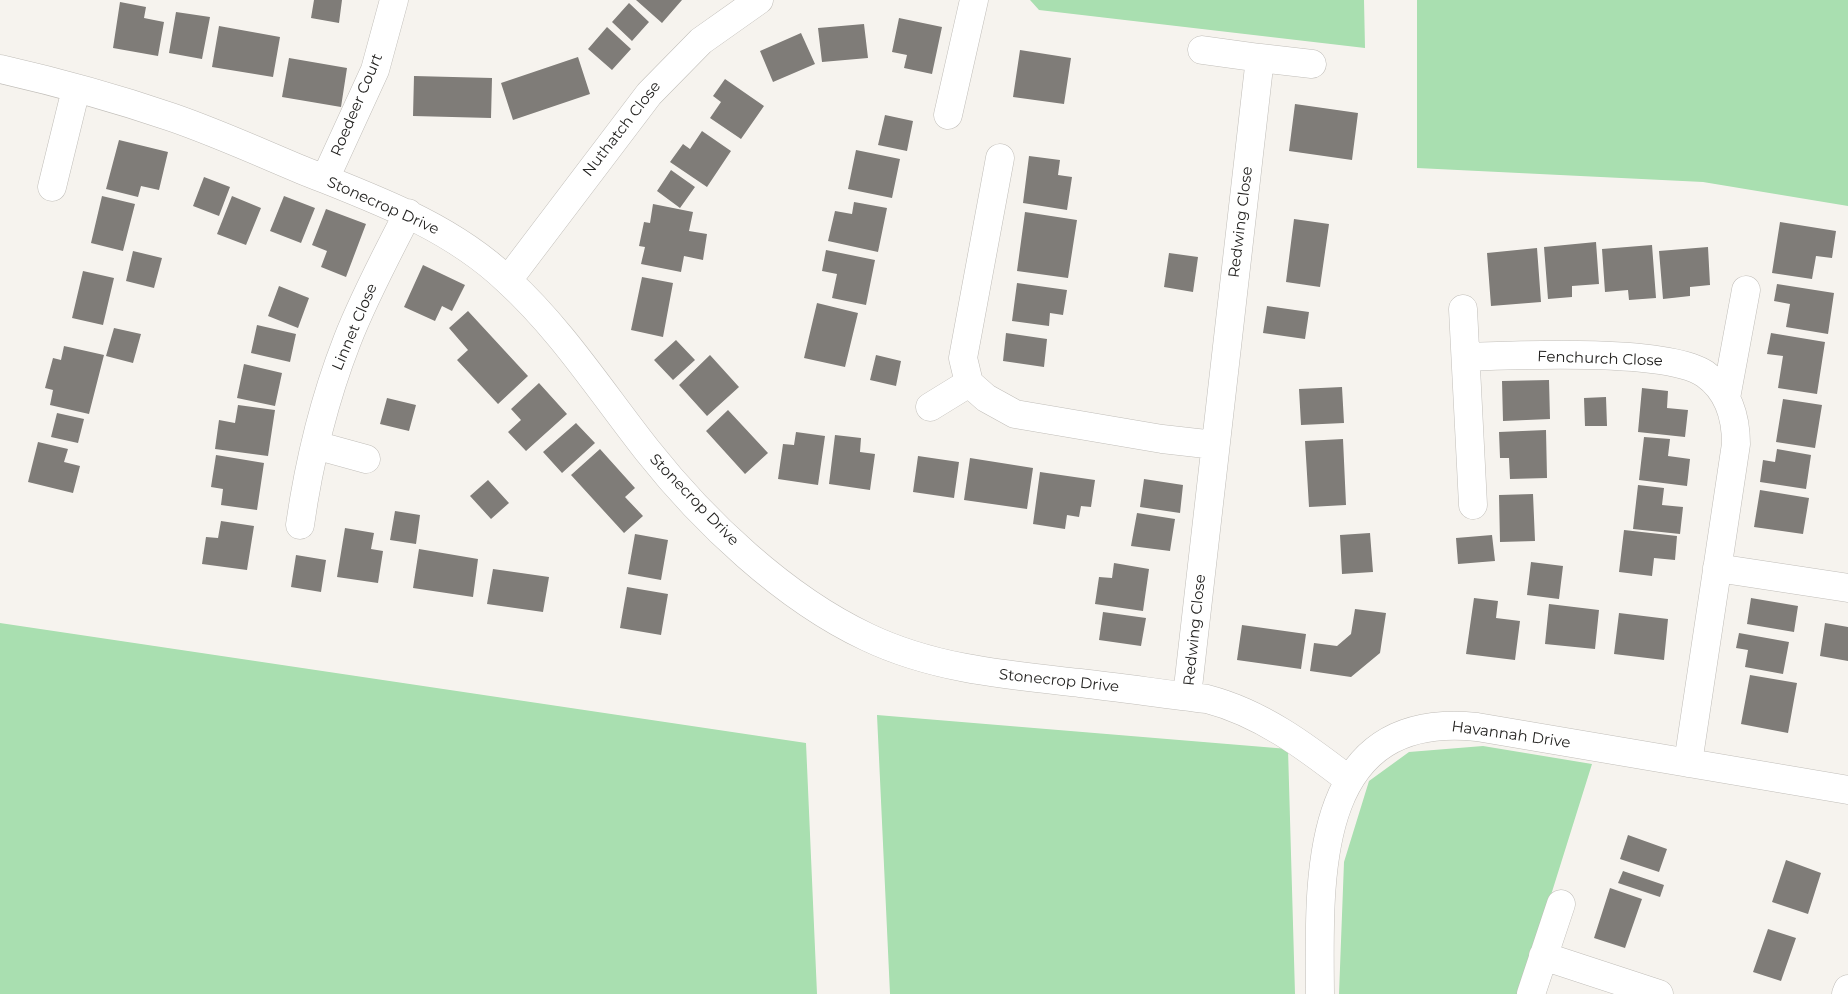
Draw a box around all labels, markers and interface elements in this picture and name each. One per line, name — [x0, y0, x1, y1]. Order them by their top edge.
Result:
street label: Roedeer Court — [327, 51, 387, 159]
street label: Nuthatch Close — [579, 78, 665, 180]
street label: Redwing Close — [1225, 165, 1257, 279]
street label: Stonecrop Drive — [324, 173, 442, 239]
street label: Linnet Close — [329, 281, 381, 373]
street label: Fenchurch Close — [1537, 348, 1663, 370]
street label: Stonecrop Drive — [646, 450, 742, 550]
street label: Redwing Close — [1180, 573, 1210, 687]
street label: Stonecrop Drive — [998, 666, 1120, 696]
street label: Havannah Drive — [1450, 718, 1572, 752]

